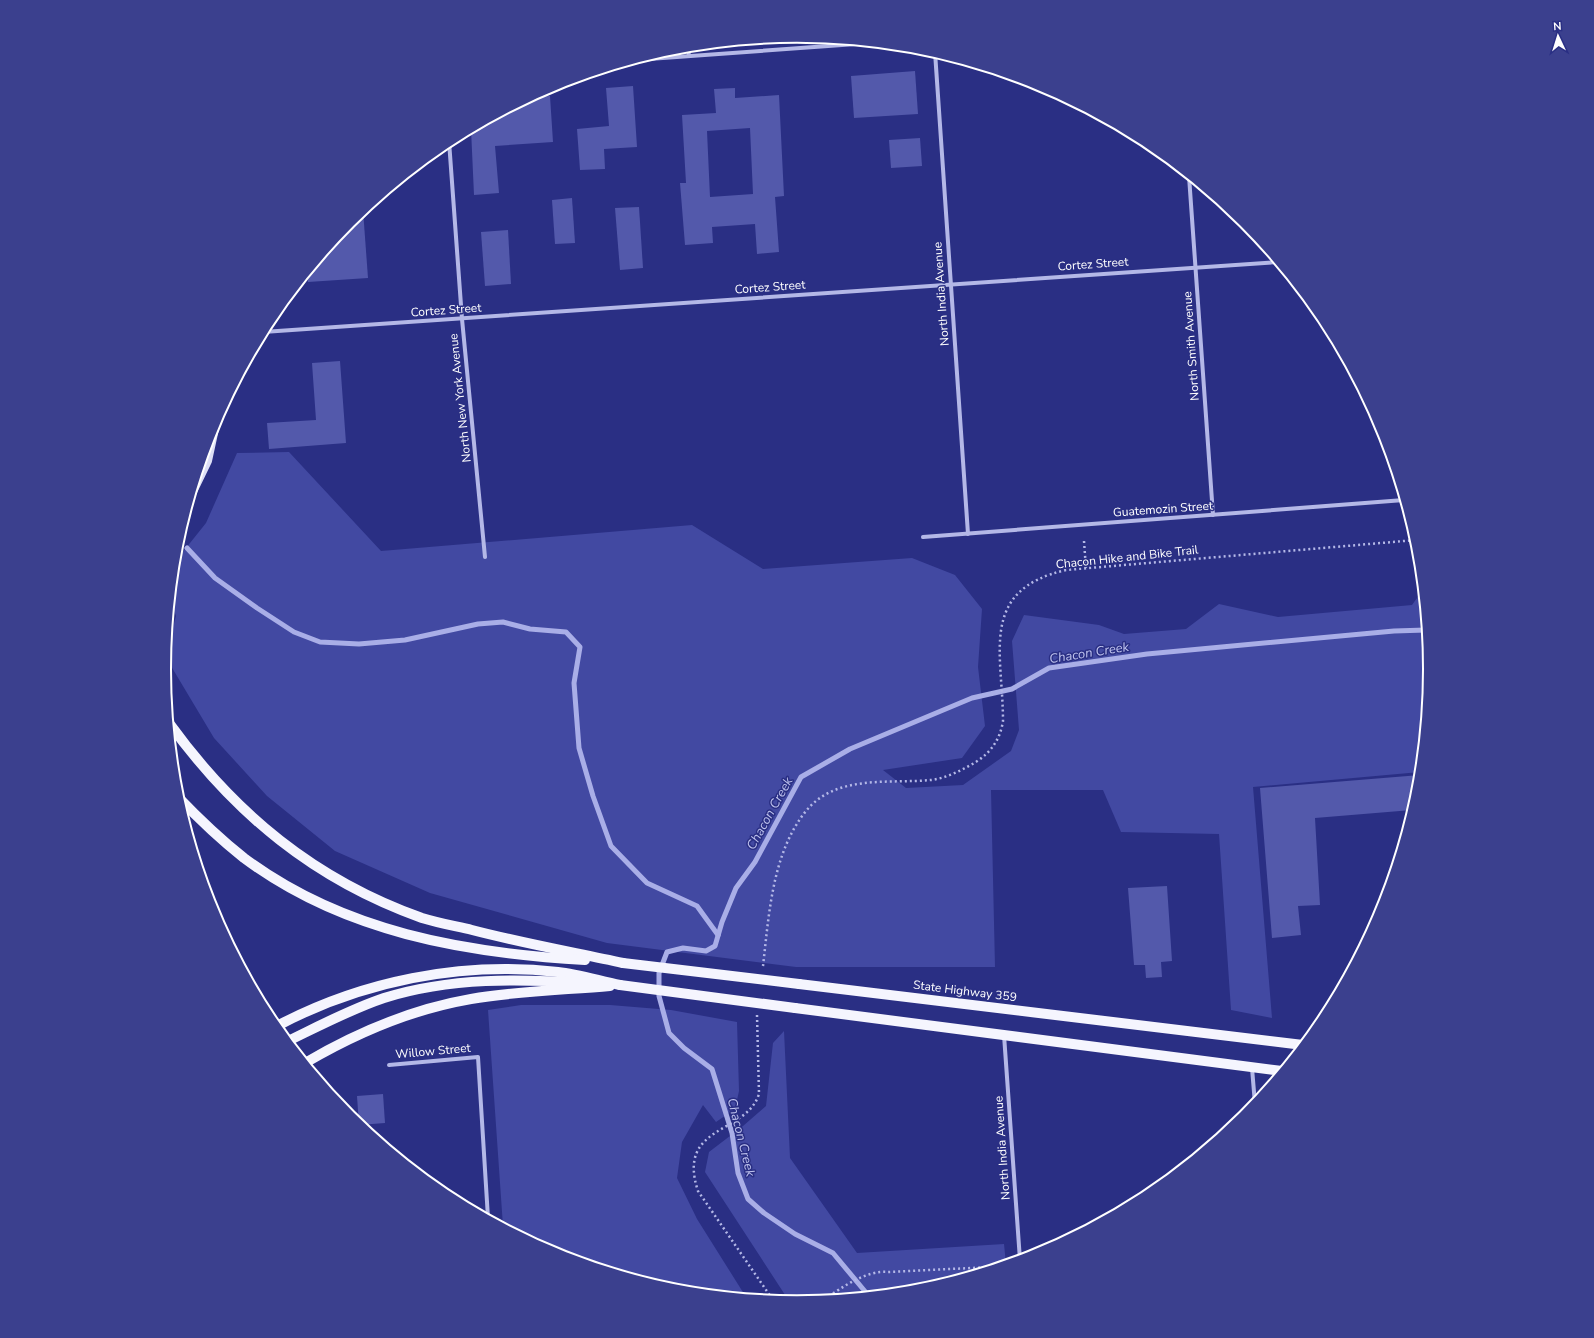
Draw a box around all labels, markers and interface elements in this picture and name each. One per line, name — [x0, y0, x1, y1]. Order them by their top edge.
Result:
north arrow — [1538, 16, 1578, 56]
text: N — [1553, 19, 1562, 34]
street label: North India Avenue — [929, 241, 953, 347]
street label: Cortez Street — [1057, 253, 1130, 274]
street label: Cortez Street — [734, 276, 807, 297]
street label: North Smith Avenue — [1179, 291, 1203, 401]
street label: Cortez Street — [410, 299, 483, 320]
street label: North New York Avenue — [445, 333, 475, 463]
street label: Guatemozin Street — [1112, 497, 1214, 520]
street label: Chacon Hike and Bike Trail — [1055, 542, 1199, 572]
water label: Chacon Creek — [1048, 638, 1131, 668]
water label: Chacon Creek — [742, 773, 798, 853]
street label: State Highway 359 — [912, 977, 1018, 1005]
street label: Willow Street — [395, 1040, 472, 1062]
street label: North India Avenue — [990, 1095, 1014, 1201]
water label: Chacon Creek — [723, 1096, 760, 1179]

